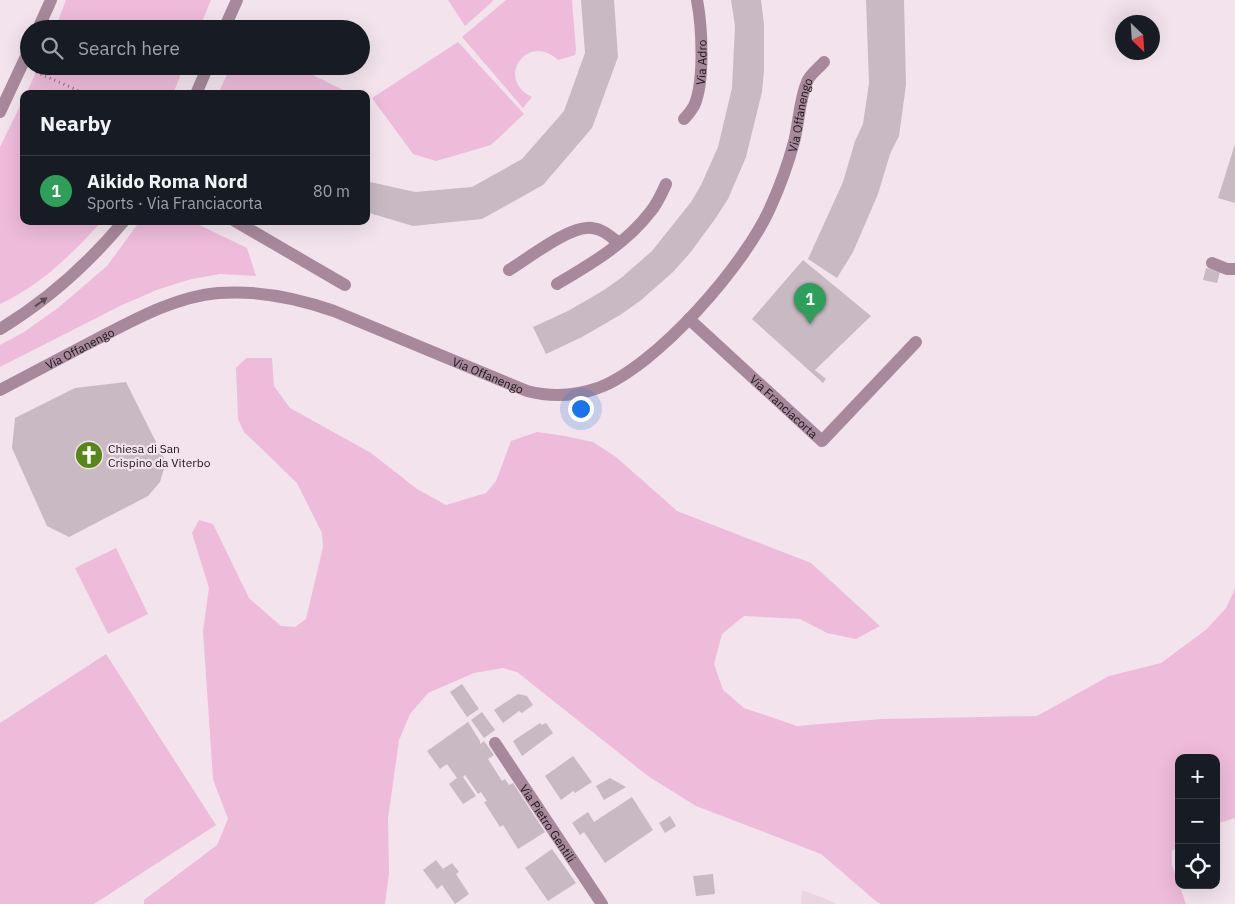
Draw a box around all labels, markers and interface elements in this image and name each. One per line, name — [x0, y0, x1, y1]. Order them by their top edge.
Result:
north arrow — [1115, 15, 1160, 60]
search box — [20, 20, 370, 75]
icon: search — [38, 34, 66, 62]
text: Search here — [78, 36, 180, 60]
street label: Via Adro — [692, 39, 709, 86]
street label: Via Offanengo — [784, 76, 815, 154]
text: Nearby — [40, 109, 111, 137]
text: Aikido Roma Nord — [87, 169, 248, 193]
text: 1 — [51, 181, 61, 201]
text: 80 m — [313, 181, 350, 201]
text: Sports · Via Franciacorta — [87, 193, 262, 213]
pin: 1 — [794, 283, 826, 324]
one-way arrow — [34, 297, 48, 307]
street label: Via Offanengo — [43, 324, 117, 372]
street label: Via Offanengo — [450, 354, 526, 396]
street label: Via Franciacorta — [747, 371, 822, 442]
your location — [568, 396, 594, 422]
church icon: Chiesa di San Crispino da Viterbo — [74, 440, 104, 470]
place label: Chiesa di San Crispino da Viterbo — [108, 441, 211, 470]
map controls — [1175, 754, 1220, 889]
button: + — [1175, 754, 1220, 799]
street label: Via Pietro Gentili — [517, 781, 579, 865]
button: − — [1175, 799, 1220, 844]
button: locate — [1175, 844, 1220, 889]

